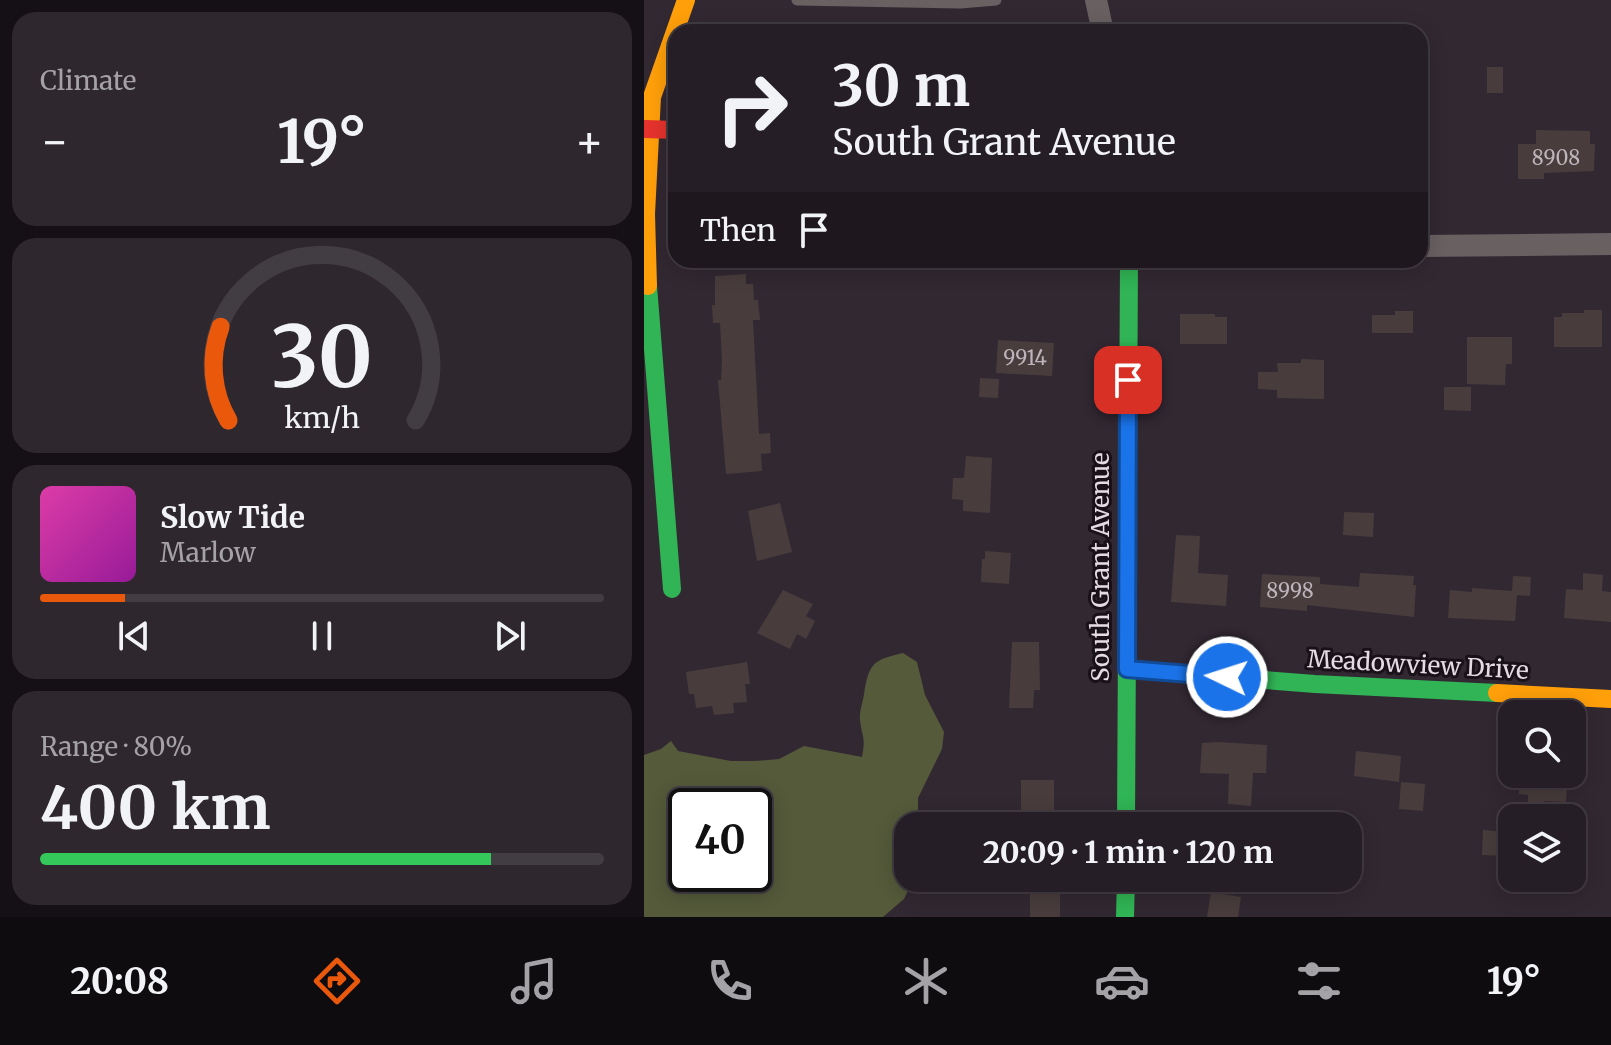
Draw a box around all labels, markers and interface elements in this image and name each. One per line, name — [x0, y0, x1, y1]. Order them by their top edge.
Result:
text: 30 m — [832, 51, 970, 121]
icon: right — [700, 56, 804, 160]
text: Climate — [40, 64, 136, 97]
text: 19° — [277, 104, 367, 179]
text: − — [40, 114, 69, 169]
text: + — [575, 114, 604, 169]
text: South Grant Avenue — [832, 120, 1176, 165]
house number: 8908 — [1532, 145, 1580, 170]
icon: arrive — [792, 208, 836, 252]
text: Then — [700, 211, 776, 249]
text: 30 — [271, 305, 373, 410]
house number: 9914 — [1003, 345, 1047, 370]
pin — [1094, 346, 1162, 414]
icon: arrive — [1106, 358, 1150, 402]
text: km/h — [284, 401, 360, 437]
street label: South Grant Avenue — [1085, 452, 1116, 682]
text: Slow Tide — [160, 498, 305, 536]
text: Marlow — [160, 536, 256, 569]
house number: 8998 — [1266, 578, 1314, 603]
icon: previous — [112, 614, 156, 658]
icon: pause — [300, 614, 344, 658]
icon: next — [488, 614, 532, 658]
position arrow — [1185, 635, 1269, 719]
street label: Meadowview Drive — [1307, 643, 1529, 686]
map controls — [1498, 700, 1586, 892]
button: search — [1498, 700, 1586, 788]
text: Range · 80% — [40, 730, 192, 763]
text: 400 km — [40, 770, 271, 845]
speed limit sign: 40 — [668, 788, 772, 892]
button: layers — [1498, 804, 1586, 892]
text: 20:09 · 1 min · 120 m — [983, 833, 1273, 871]
icon: directions — [309, 953, 365, 1009]
icon: music — [506, 953, 562, 1009]
icon: phone — [702, 953, 758, 1009]
icon: climate — [898, 953, 954, 1009]
icon: car — [1094, 953, 1150, 1009]
icon: filters — [1291, 953, 1347, 1009]
text: 20:08 — [70, 959, 169, 1004]
text: 19° — [1487, 959, 1541, 1004]

